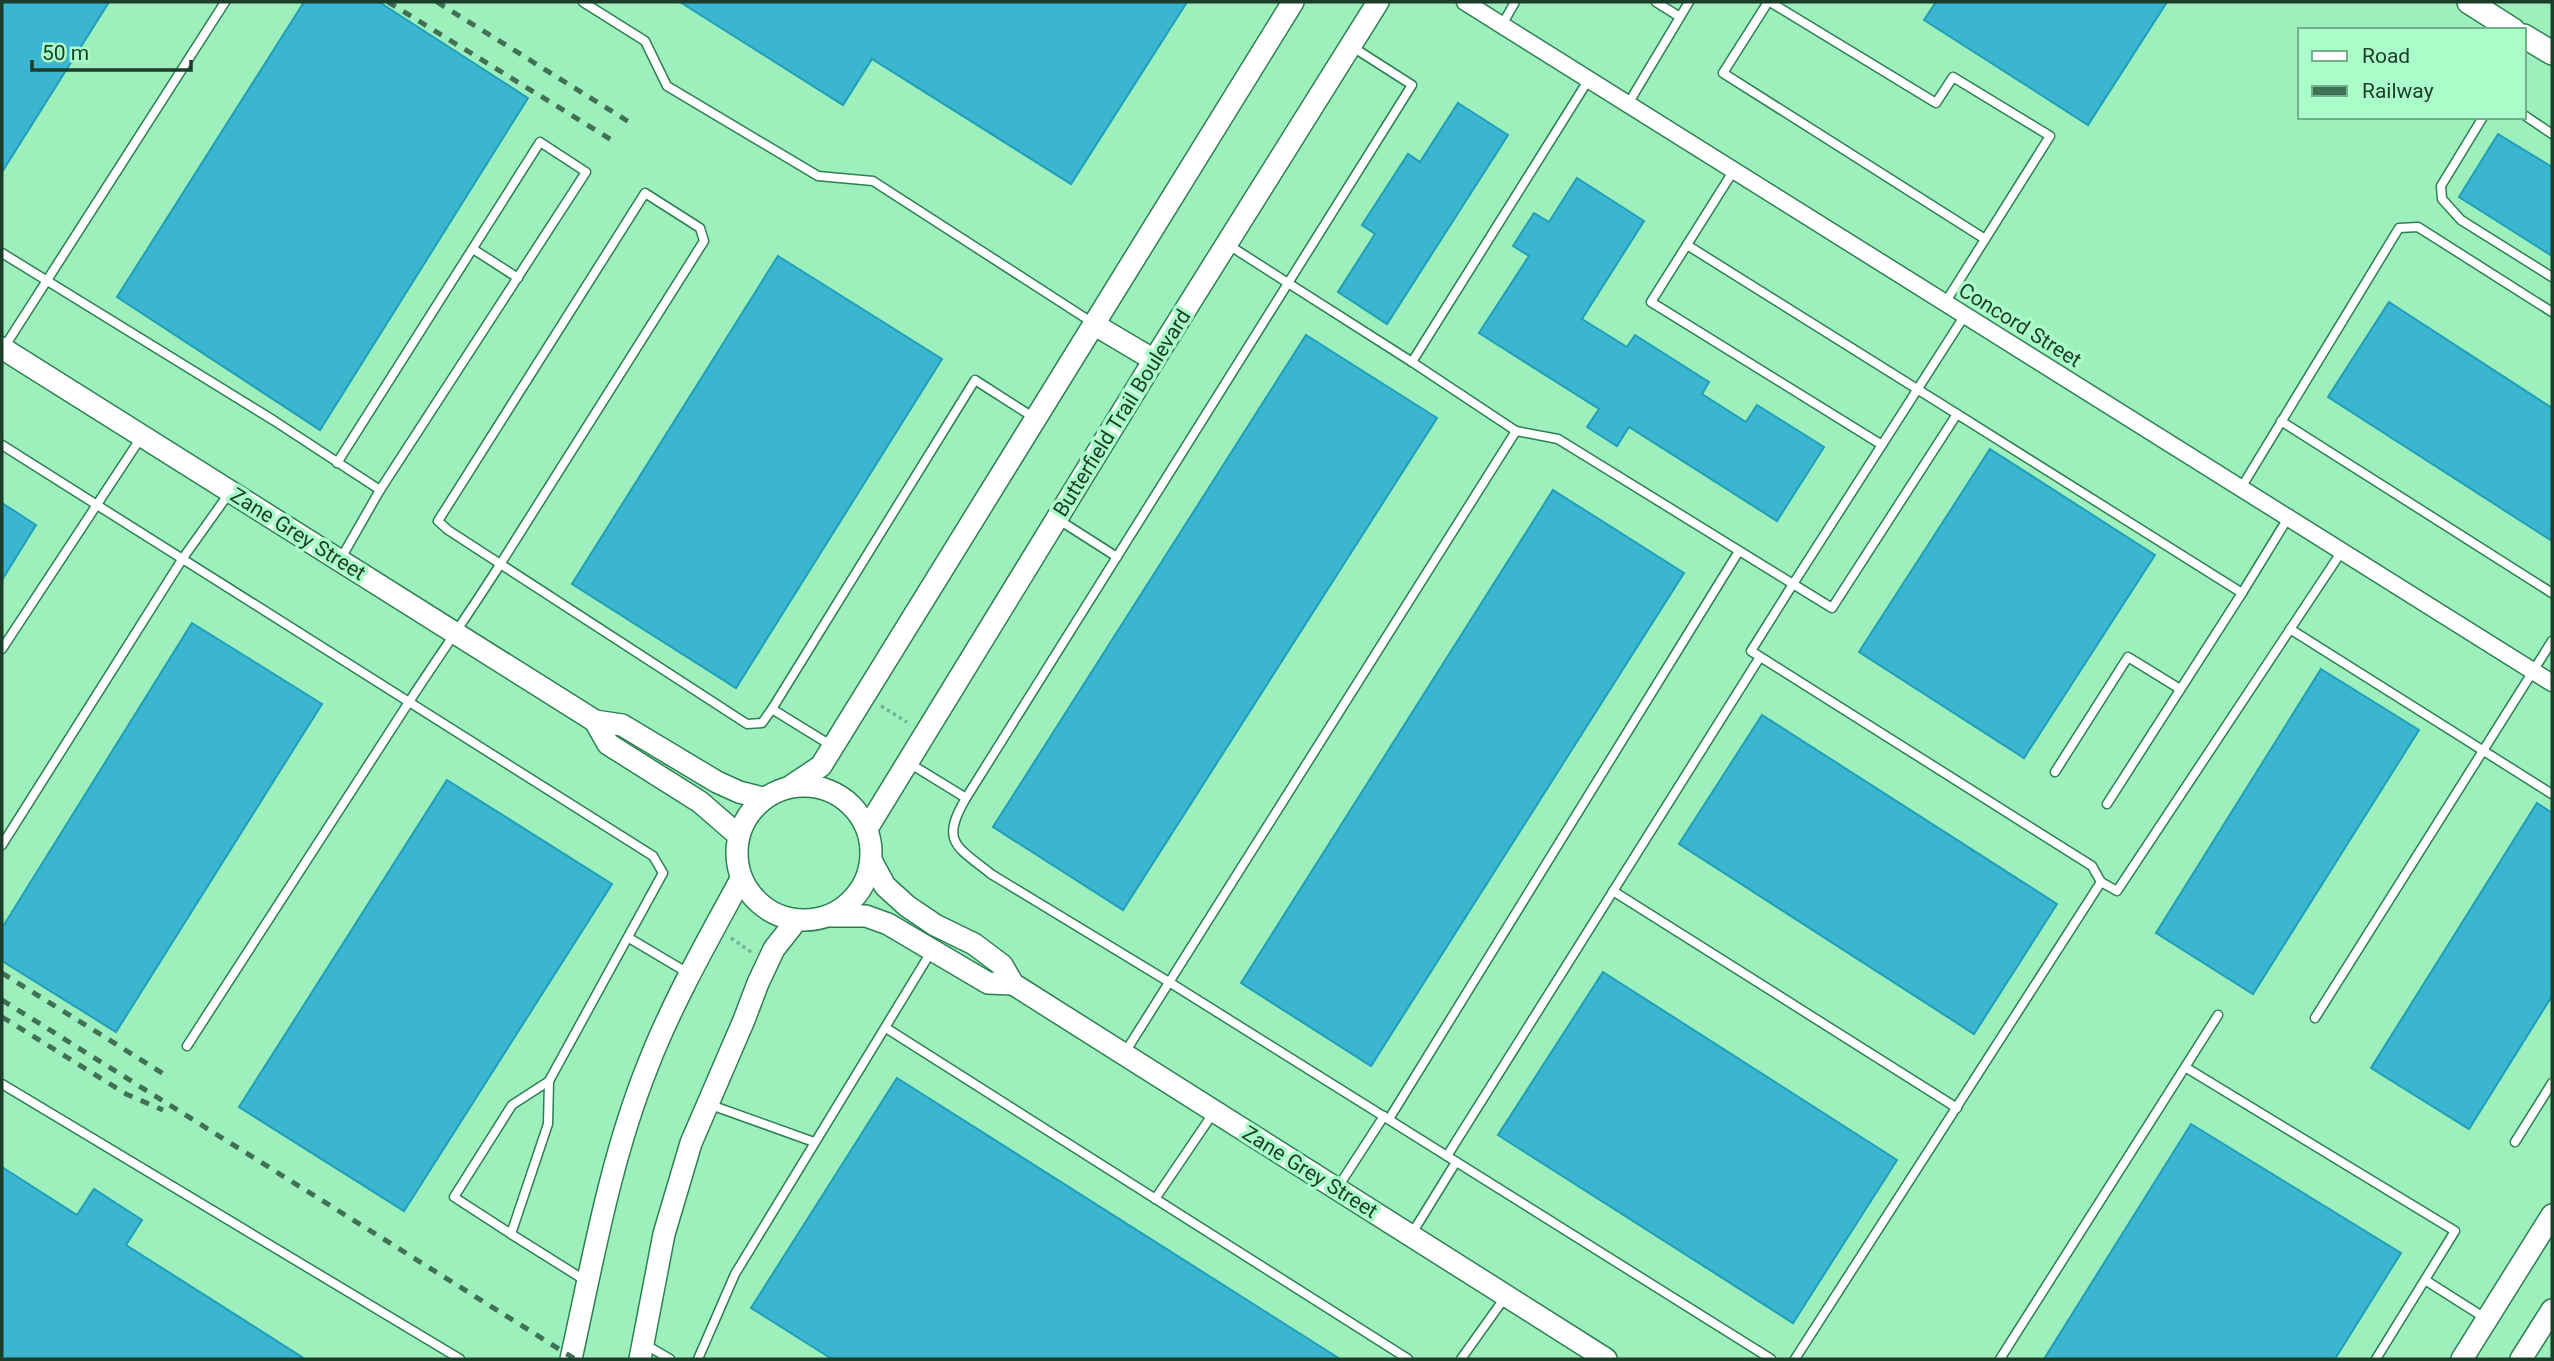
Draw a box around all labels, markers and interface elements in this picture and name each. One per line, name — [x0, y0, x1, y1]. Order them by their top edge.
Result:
scale bar — [32, 28, 191, 72]
legend — [2298, 28, 2526, 119]
text: 50 m — [42, 41, 89, 65]
text: Road — [2362, 44, 2410, 68]
text: Railway — [2362, 79, 2434, 103]
street label: Concord Street — [1954, 278, 2086, 372]
street label: Butterfield Trail Boulevard — [1048, 305, 1196, 521]
street label: Zane Grey Street — [226, 483, 370, 585]
street label: Zane Grey Street — [1238, 1121, 1382, 1223]

